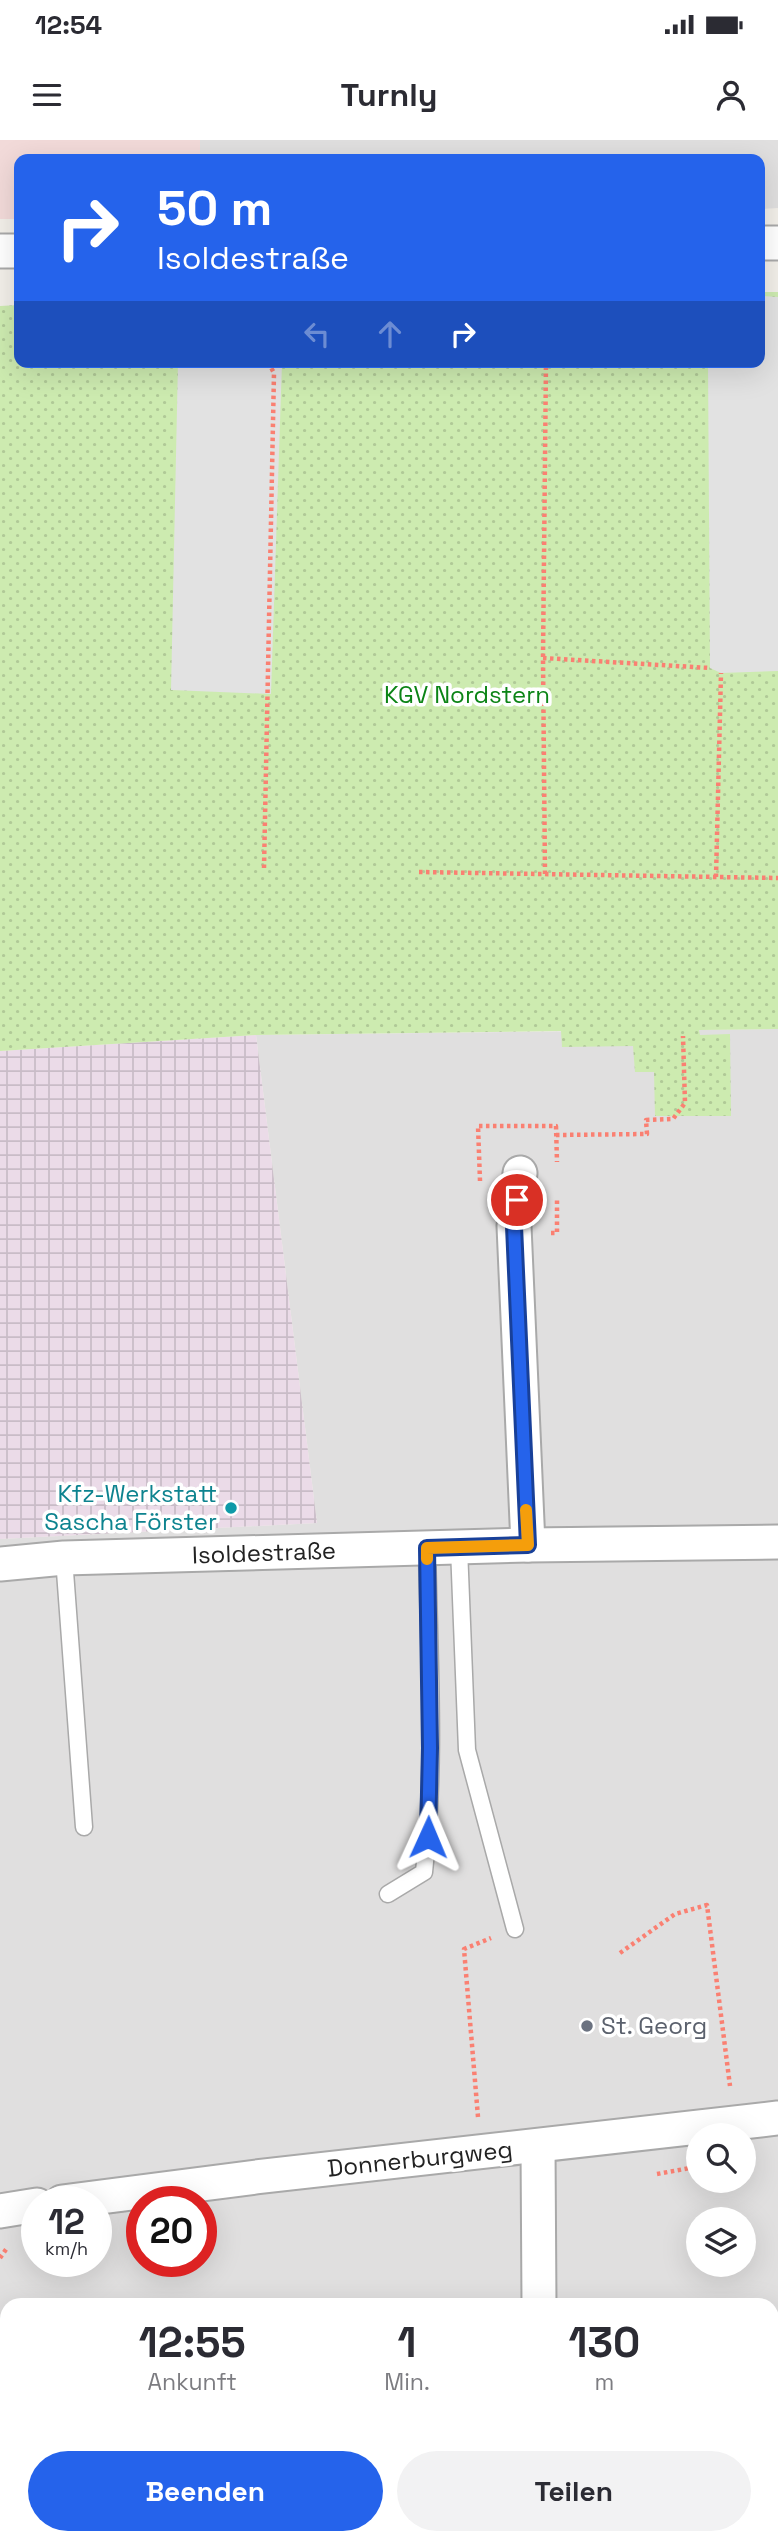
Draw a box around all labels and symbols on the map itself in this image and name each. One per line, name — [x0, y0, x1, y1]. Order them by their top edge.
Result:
park label: KGV Nordstern — [384, 679, 550, 710]
pin — [487, 1170, 547, 1230]
place label: Kfz-Werkstatt Sascha Förster — [44, 1478, 217, 1537]
marker: Kfz-Werkstatt Sascha Förster — [223, 1500, 239, 1516]
street label: Isoldestraße — [191, 1534, 336, 1571]
position arrow — [391, 1800, 465, 1874]
place label: St. Georg — [601, 2010, 707, 2041]
marker: St. Georg — [579, 2018, 595, 2034]
street label: Donnerburgweg — [326, 2133, 514, 2184]
speed limit sign: 20 — [126, 2186, 217, 2277]

